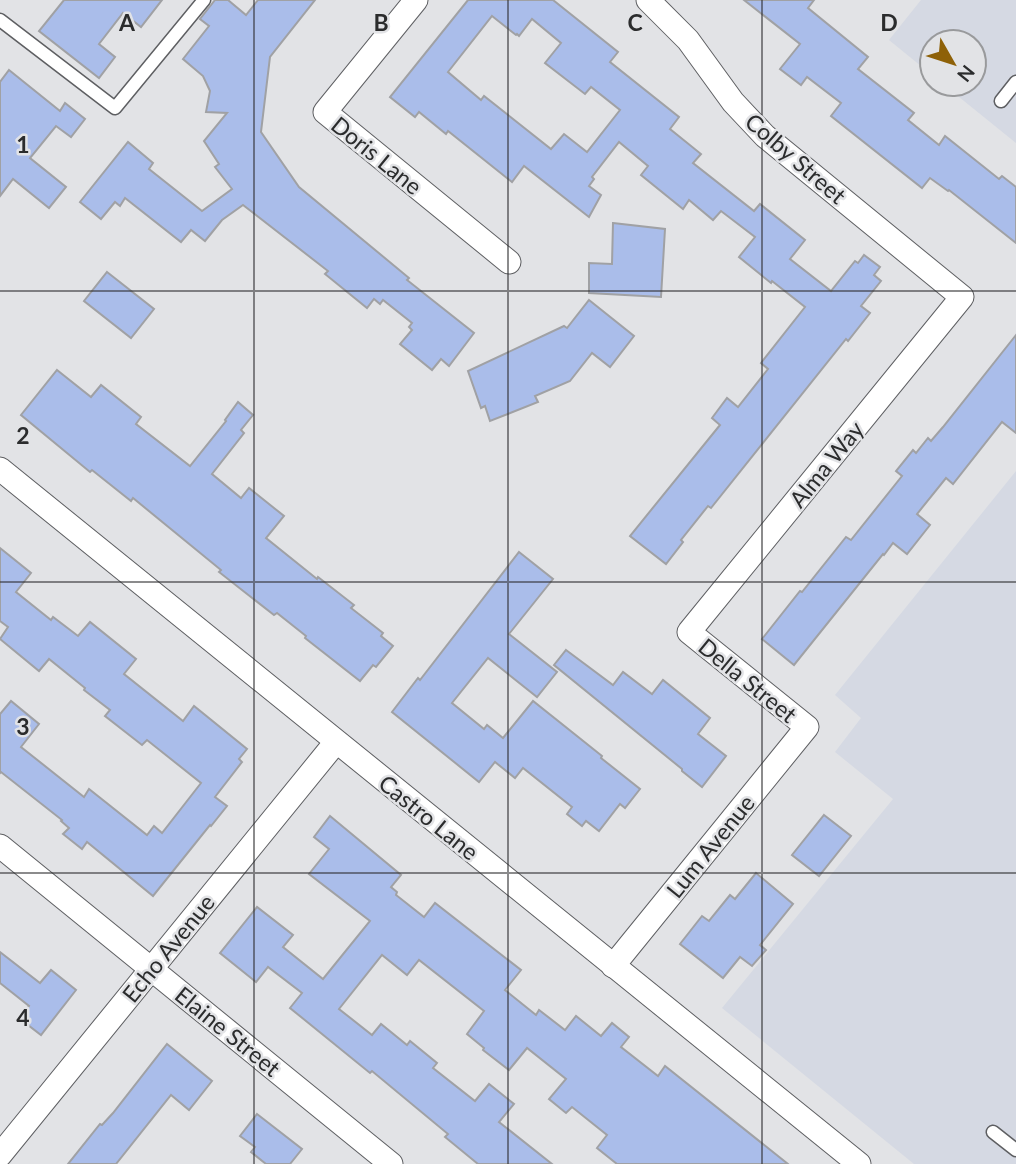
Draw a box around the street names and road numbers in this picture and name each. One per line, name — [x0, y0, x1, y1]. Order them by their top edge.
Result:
street label: Colby Street — [740, 107, 853, 210]
street label: Doris Lane — [326, 110, 428, 200]
street label: Alma Way — [783, 415, 869, 513]
street label: Della Street — [693, 632, 803, 729]
street label: Castro Lane — [374, 768, 484, 866]
street label: Lum Avenue — [660, 789, 760, 903]
street label: Echo Avenue — [116, 888, 220, 1008]
street label: Elaine Street — [170, 980, 287, 1082]

